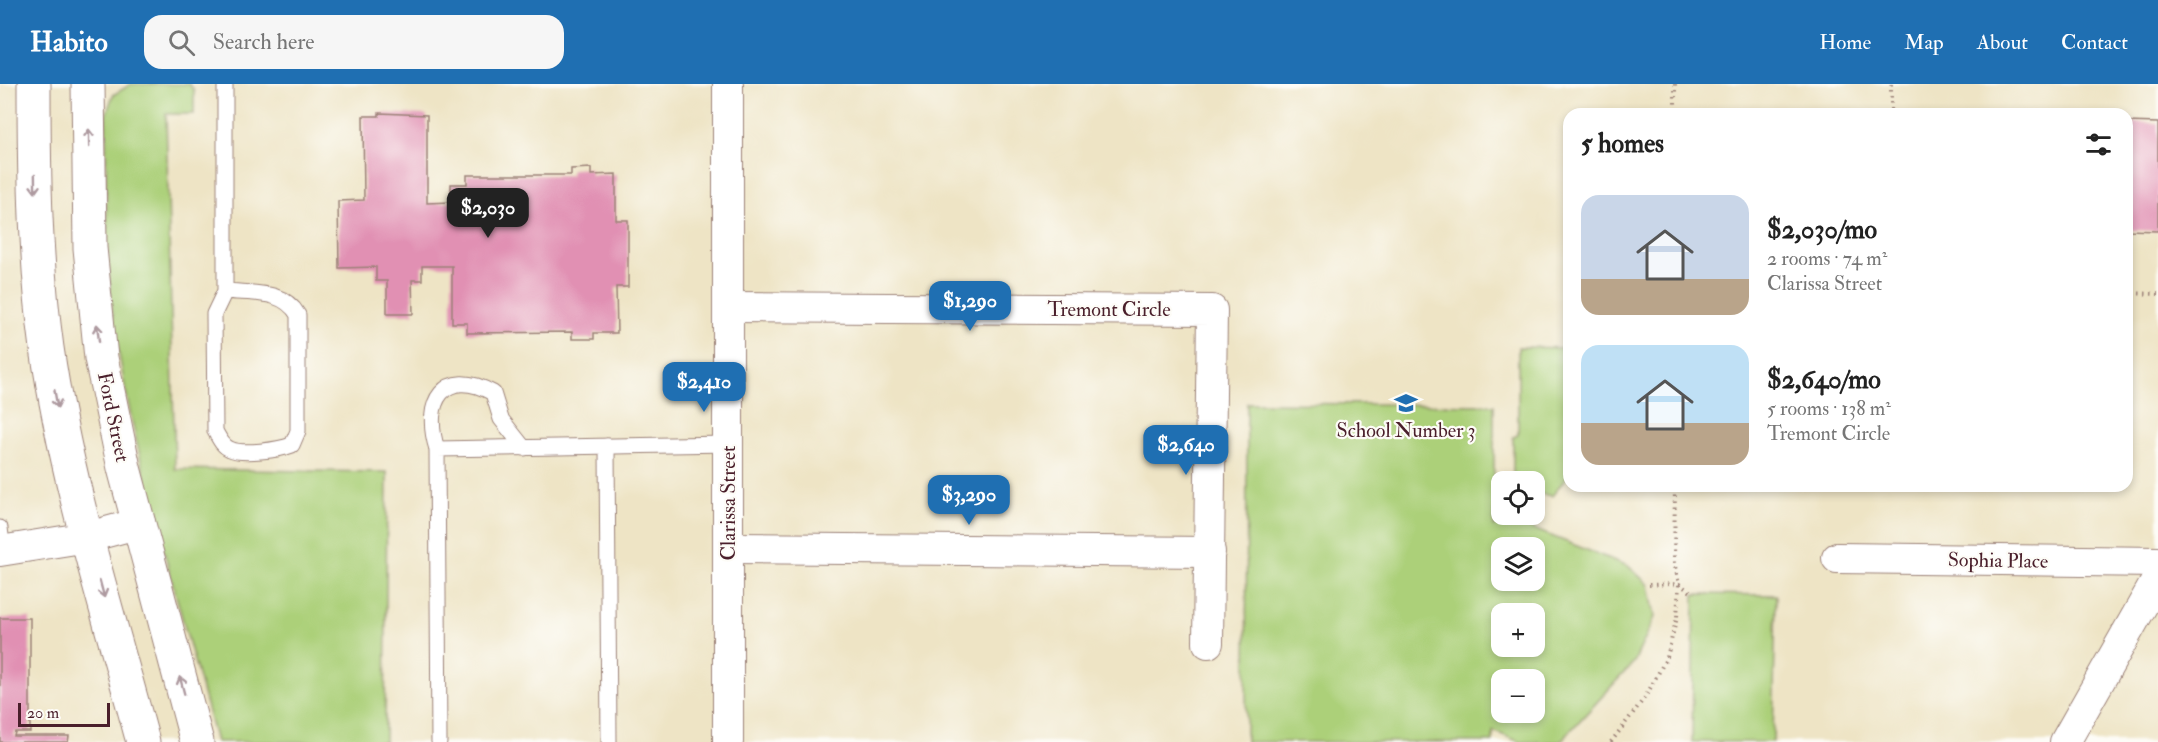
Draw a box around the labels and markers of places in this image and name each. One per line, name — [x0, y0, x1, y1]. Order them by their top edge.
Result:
pin: $2,030 — [439, 188, 537, 239]
pin: $1,290 — [921, 281, 1019, 332]
pin: $2,410 — [655, 362, 753, 413]
school or university icon: School Number 3 — [1393, 390, 1419, 416]
place label: School Number 3 — [1337, 418, 1475, 443]
pin: $2,640 — [1137, 425, 1235, 476]
pin: $3,290 — [920, 475, 1018, 526]

